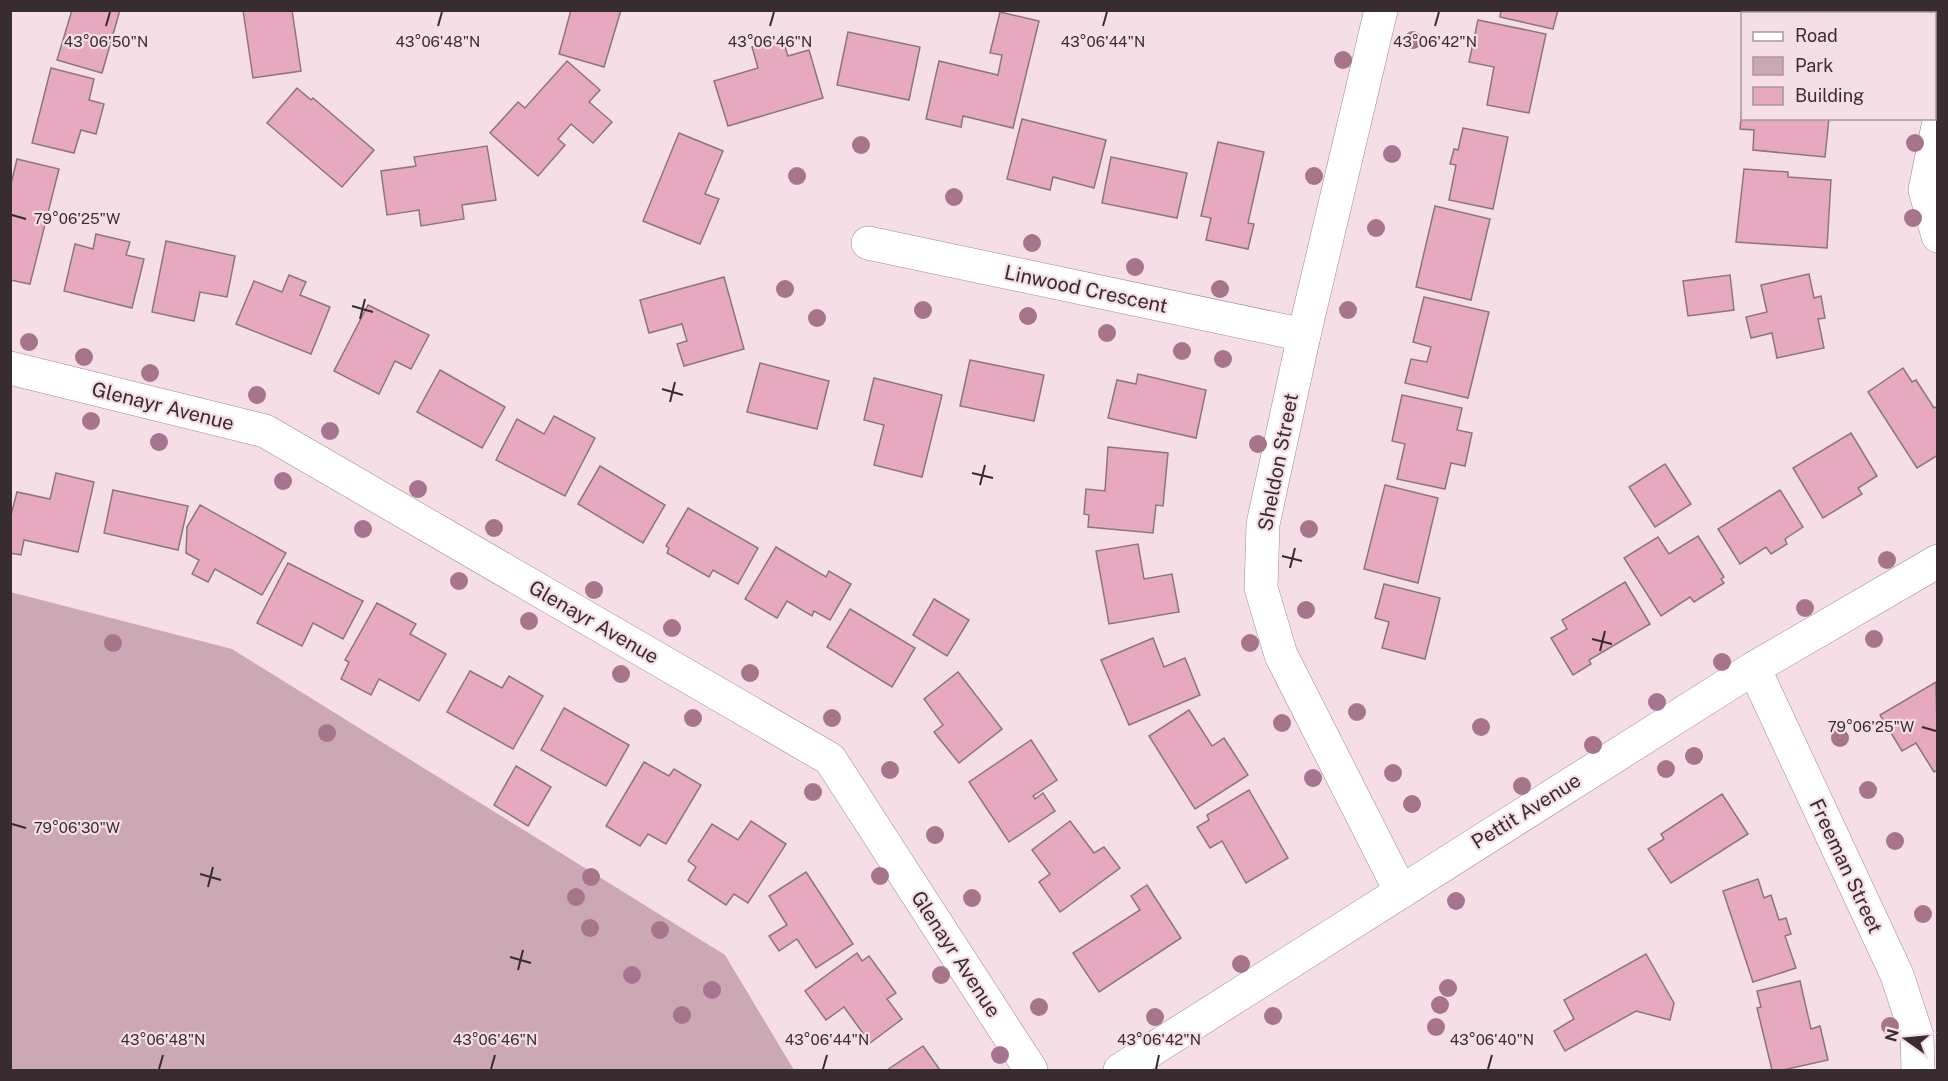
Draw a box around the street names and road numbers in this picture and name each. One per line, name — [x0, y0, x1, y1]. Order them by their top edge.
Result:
street label: Linwood Crescent — [1002, 260, 1170, 318]
street label: Glenayr Avenue — [89, 377, 237, 435]
street label: Sheldon Street — [1253, 391, 1303, 533]
street label: Glenayr Avenue — [525, 575, 663, 669]
street label: Pettit Avenue — [1467, 768, 1585, 854]
street label: Freeman Street — [1804, 795, 1888, 937]
street label: Glenayr Avenue — [906, 886, 1006, 1022]

